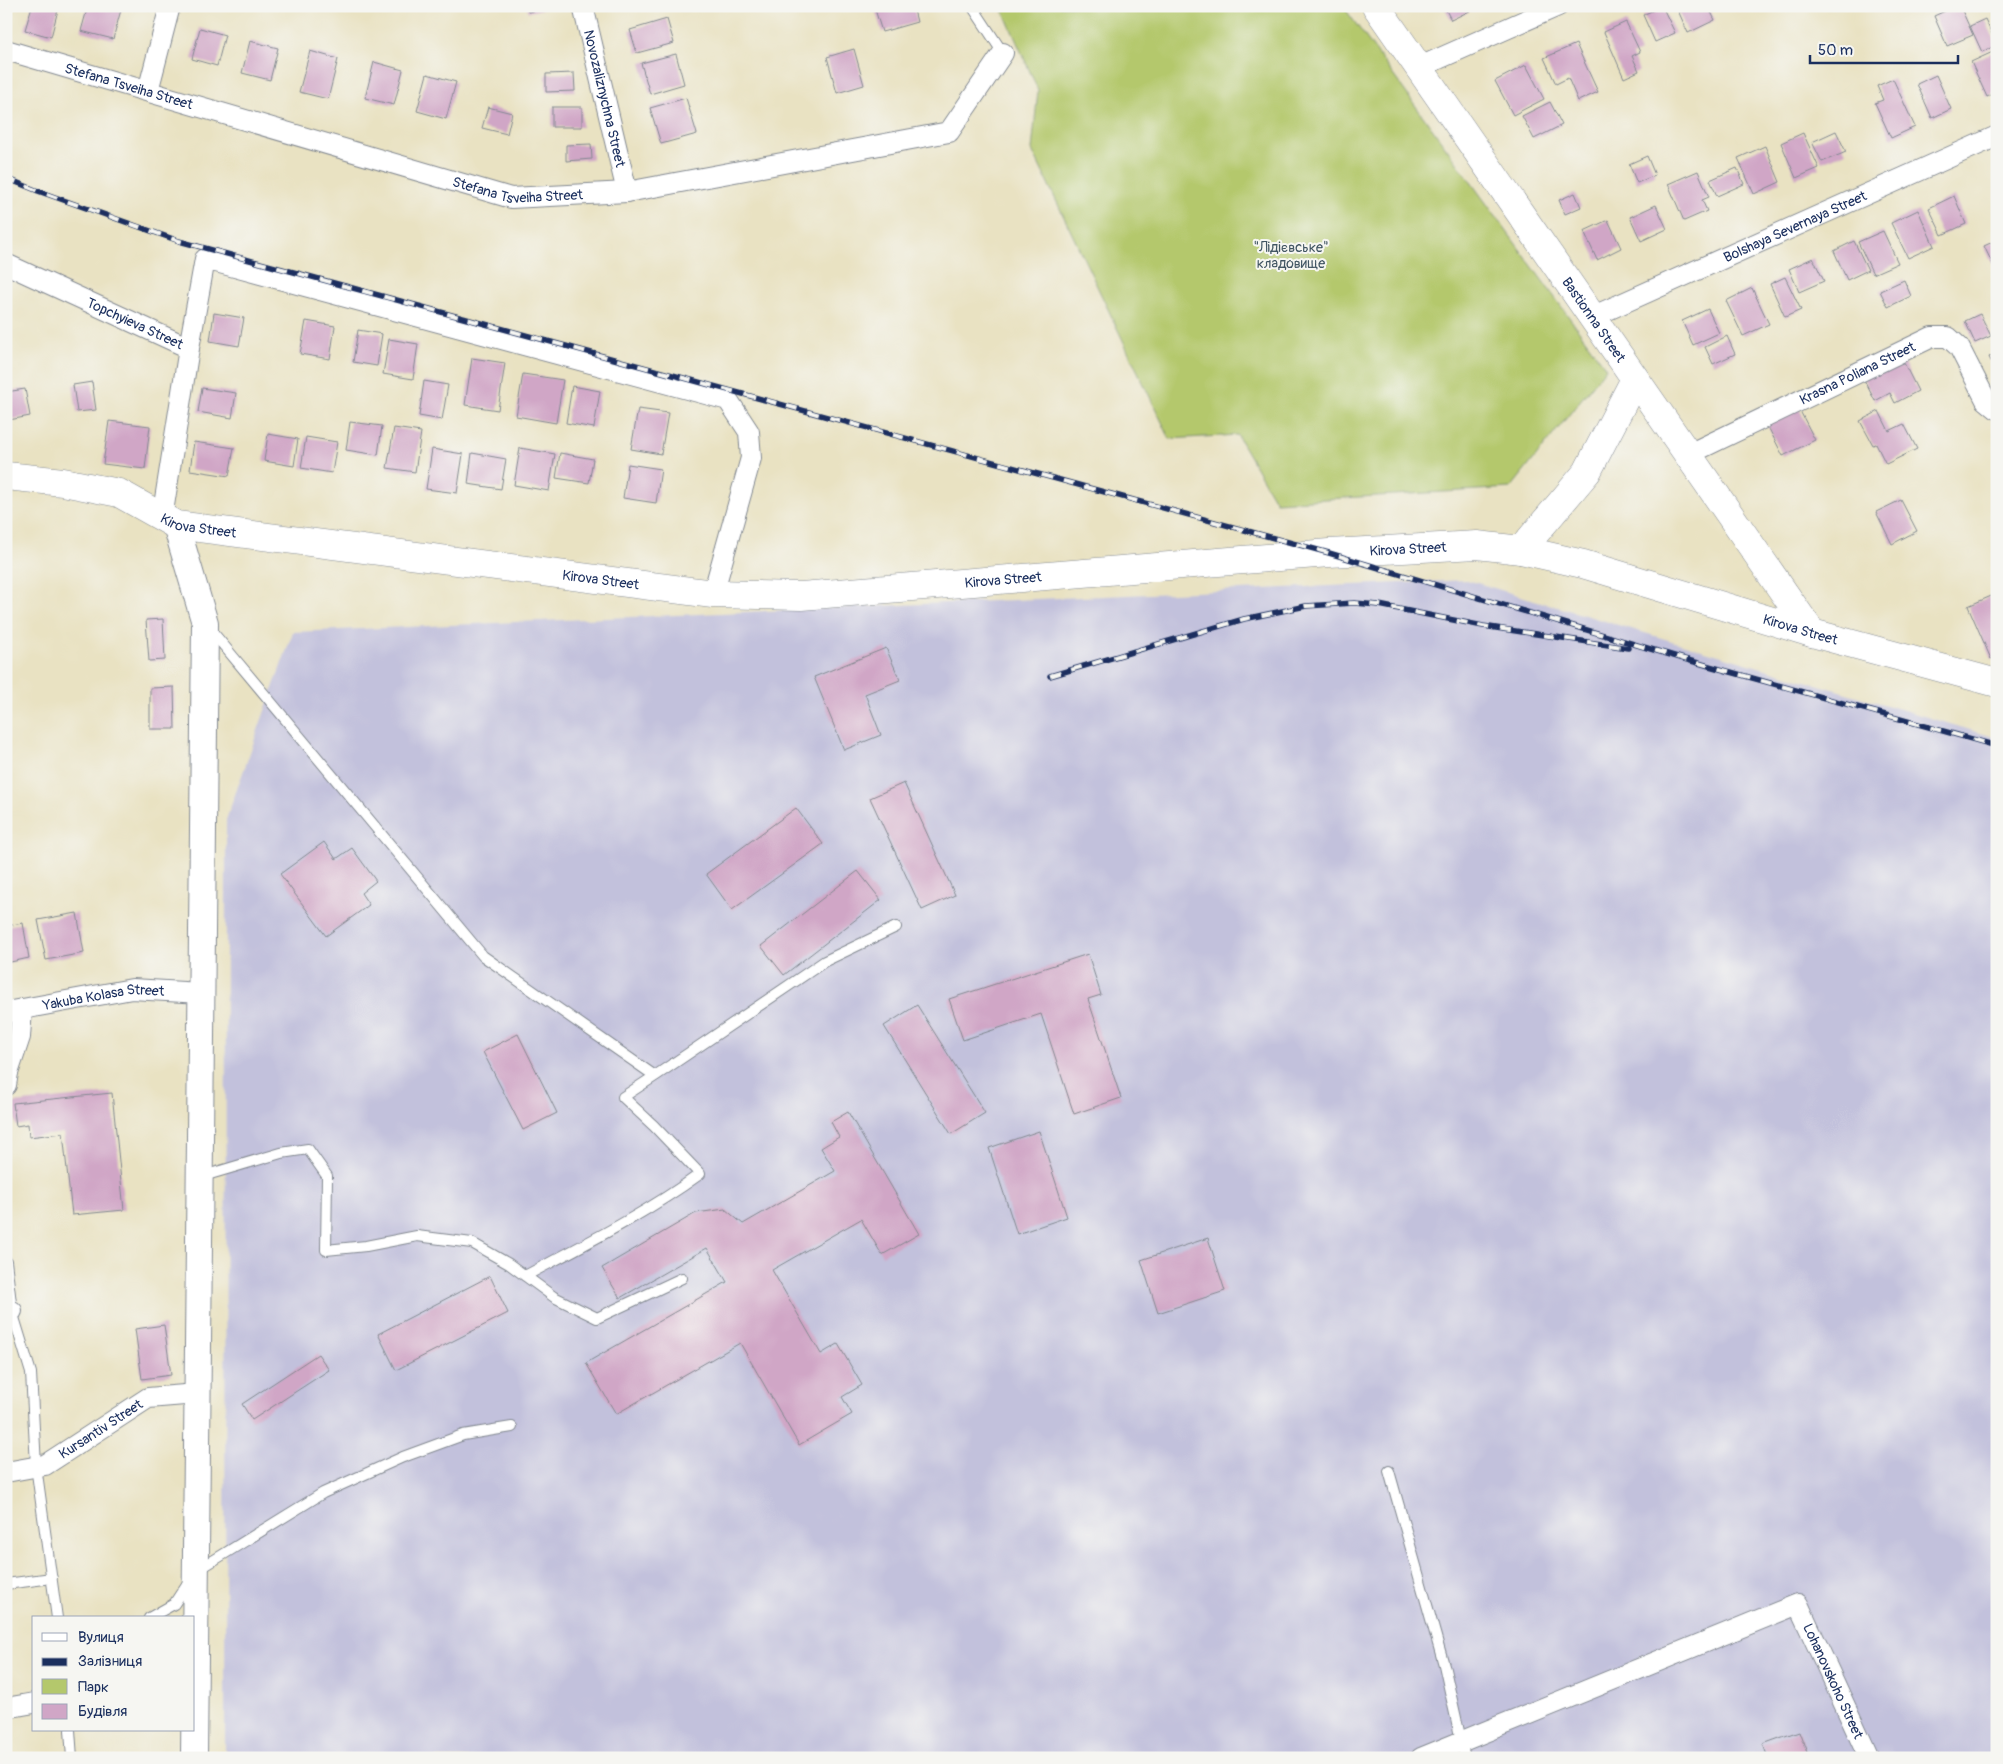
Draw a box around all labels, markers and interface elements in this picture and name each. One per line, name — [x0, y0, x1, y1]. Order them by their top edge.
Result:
street label: Novozaliznychna Street — [580, 28, 629, 169]
scale bar — [1810, 32, 1958, 64]
text: 50 m — [1818, 41, 1853, 60]
street label: Stefana Tsveiha Street — [63, 59, 195, 113]
street label: Stefana Tsveiha Street — [450, 173, 584, 207]
street label: Bolshaya Severnaya Street — [1721, 187, 1869, 266]
park label: "Лідієвське" кладовище — [1253, 239, 1329, 272]
street label: Bastionna Street — [1559, 274, 1630, 366]
street label: Topchyieva Street — [84, 294, 186, 353]
street label: Krasna Poliana Street — [1797, 338, 1918, 408]
street label: Kirova Street — [158, 510, 238, 541]
street label: Kirova Street — [1369, 538, 1447, 559]
street label: Kirova Street — [561, 566, 640, 593]
street label: Kirova Street — [964, 568, 1043, 591]
street label: Kirova Street — [1761, 610, 1840, 648]
street label: Yakuba Kolasa Street — [40, 980, 165, 1014]
street label: Kursantiv Street — [56, 1395, 146, 1462]
legend — [32, 1616, 195, 1732]
street label: Lohanovskoho Street — [1800, 1621, 1868, 1742]
text: Вулиця — [78, 1628, 124, 1647]
text: Залізниця — [78, 1652, 142, 1671]
text: Парк — [78, 1678, 109, 1697]
text: Будівля — [78, 1702, 127, 1721]

